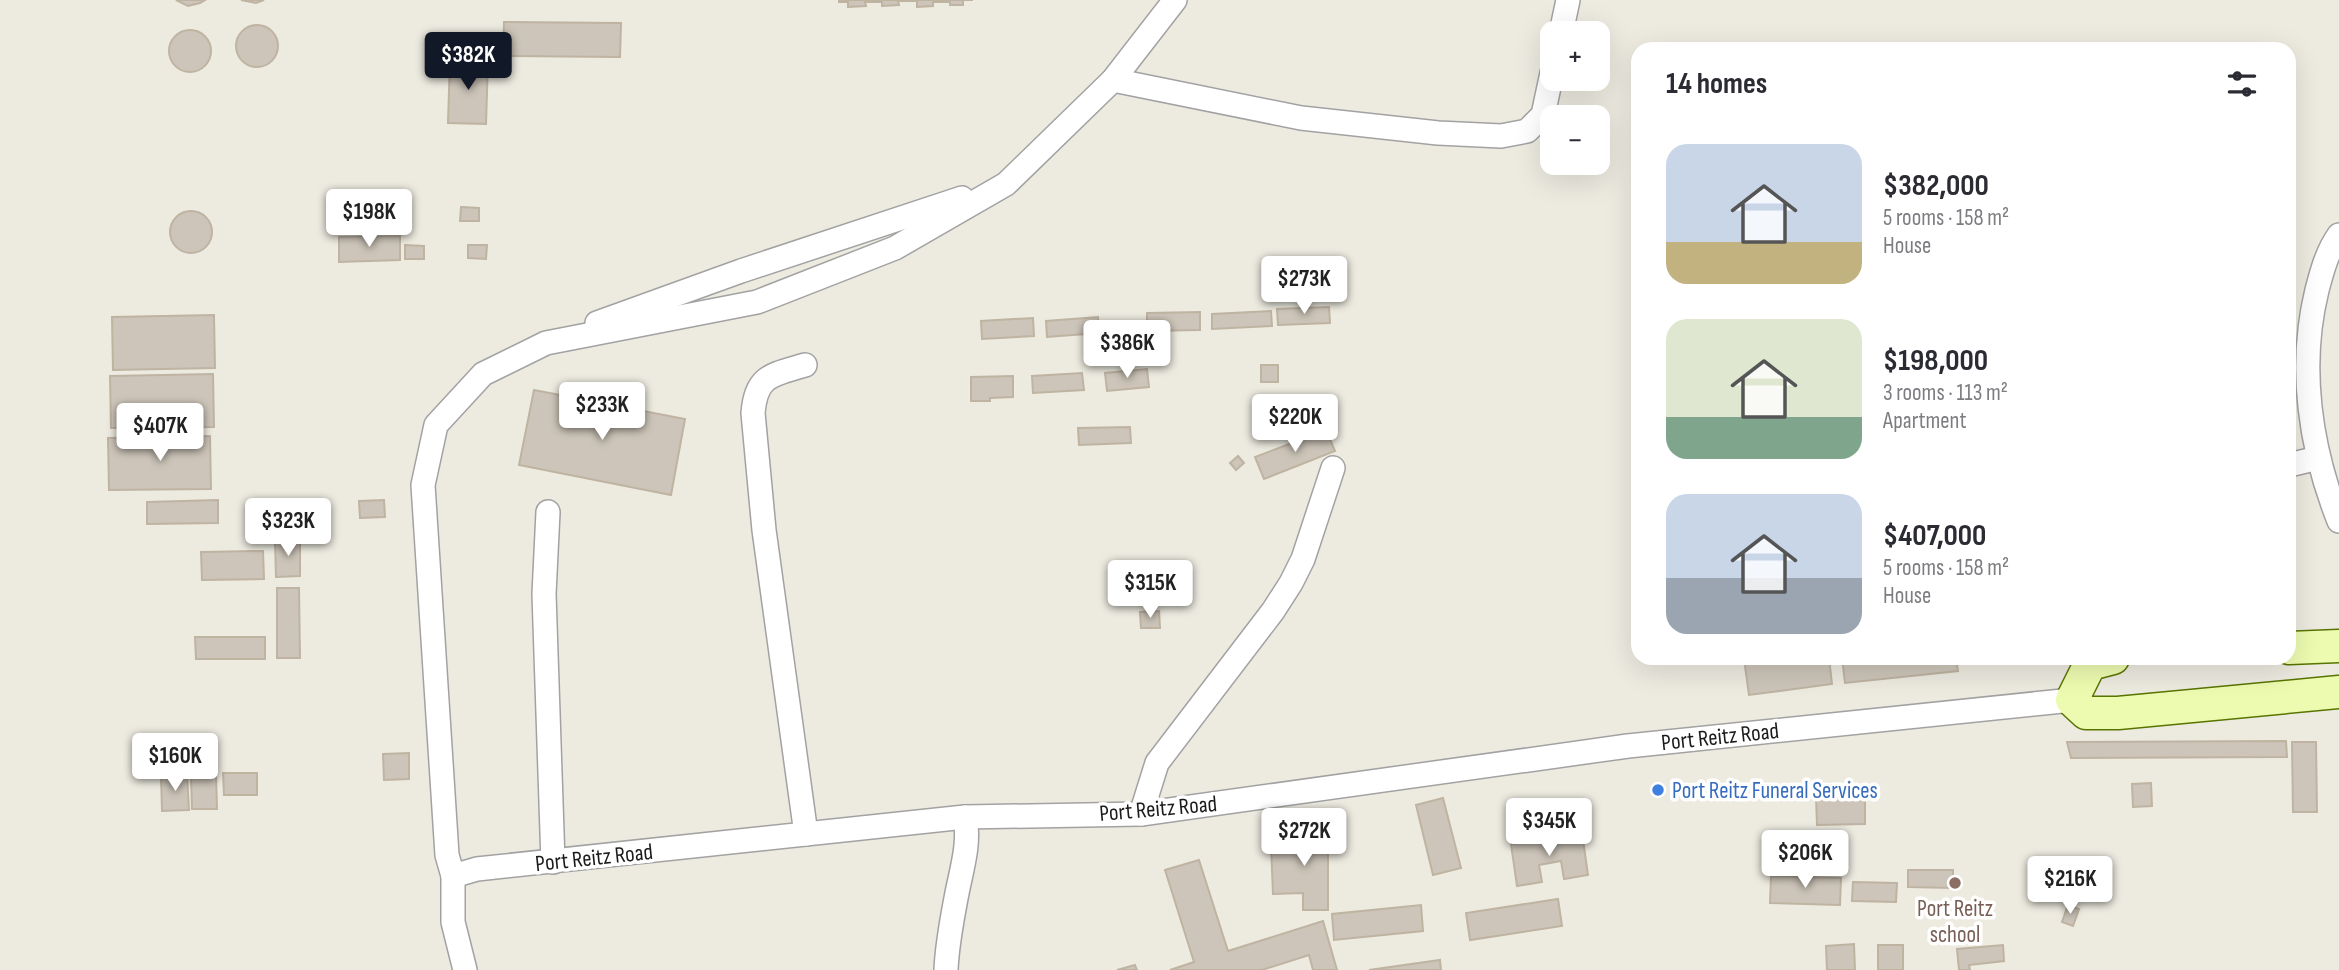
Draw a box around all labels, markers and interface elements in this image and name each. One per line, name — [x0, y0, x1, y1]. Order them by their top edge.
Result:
map controls — [1540, 21, 1610, 175]
button: + — [1540, 21, 1610, 91]
pin: $382K — [419, 32, 517, 92]
text: $382K — [441, 41, 495, 69]
icon: filters — [2223, 65, 2261, 103]
text: 14 homes — [1666, 66, 1767, 102]
button: − — [1540, 105, 1610, 175]
text: $382,000 — [1883, 168, 1989, 204]
icon: home — [1722, 172, 1806, 256]
pin: $198K — [320, 190, 418, 249]
text: $198K — [342, 198, 396, 226]
text: 5 rooms · 158 m² — [1883, 204, 2009, 232]
text: House — [1883, 232, 1931, 260]
pin: $273K — [1255, 256, 1353, 316]
text: $273K — [1277, 265, 1331, 293]
pin: $386K — [1078, 320, 1176, 380]
text: $386K — [1099, 329, 1155, 357]
text: $198,000 — [1883, 343, 1988, 379]
icon: home — [1722, 347, 1806, 431]
text: 3 rooms · 113 m² — [1883, 379, 2008, 407]
pin: $233K — [553, 382, 651, 442]
text: $233K — [575, 391, 629, 419]
pin: $220K — [1246, 394, 1344, 454]
text: $220K — [1268, 403, 1322, 431]
pin: $407K — [111, 404, 209, 463]
text: Apartment — [1883, 407, 1967, 435]
text: $407K — [133, 412, 187, 440]
pin: $323K — [239, 498, 337, 558]
text: $323K — [261, 507, 315, 535]
text: $407,000 — [1883, 518, 1986, 554]
icon: home — [1722, 522, 1806, 606]
text: 5 rooms · 158 m² — [1883, 554, 2009, 582]
pin: $315K — [1101, 560, 1199, 620]
text: $315K — [1124, 569, 1176, 597]
text: House — [1883, 582, 1931, 610]
street label: Port Reitz Road — [1660, 717, 1780, 757]
pin: $160K — [126, 734, 224, 793]
text: $160K — [148, 742, 202, 770]
place label: Port Reitz Funeral Services — [1672, 777, 1878, 805]
marker: Port Reitz Funeral Services — [1650, 782, 1666, 798]
street label: Port Reitz Road — [1098, 790, 1218, 828]
pin: $345K — [1500, 798, 1598, 858]
text: $345K — [1522, 807, 1576, 835]
pin: $272K — [1255, 808, 1353, 868]
text: $272K — [1277, 817, 1331, 845]
pin: $206K — [1756, 830, 1854, 890]
street label: Port Reitz Road — [534, 838, 654, 878]
text: $206K — [1778, 839, 1832, 867]
pin: $216K — [2021, 856, 2119, 916]
text: $216K — [2043, 865, 2097, 893]
marker: Port Reitz school — [1947, 875, 1963, 891]
place label: Port Reitz school — [1917, 895, 1993, 949]

